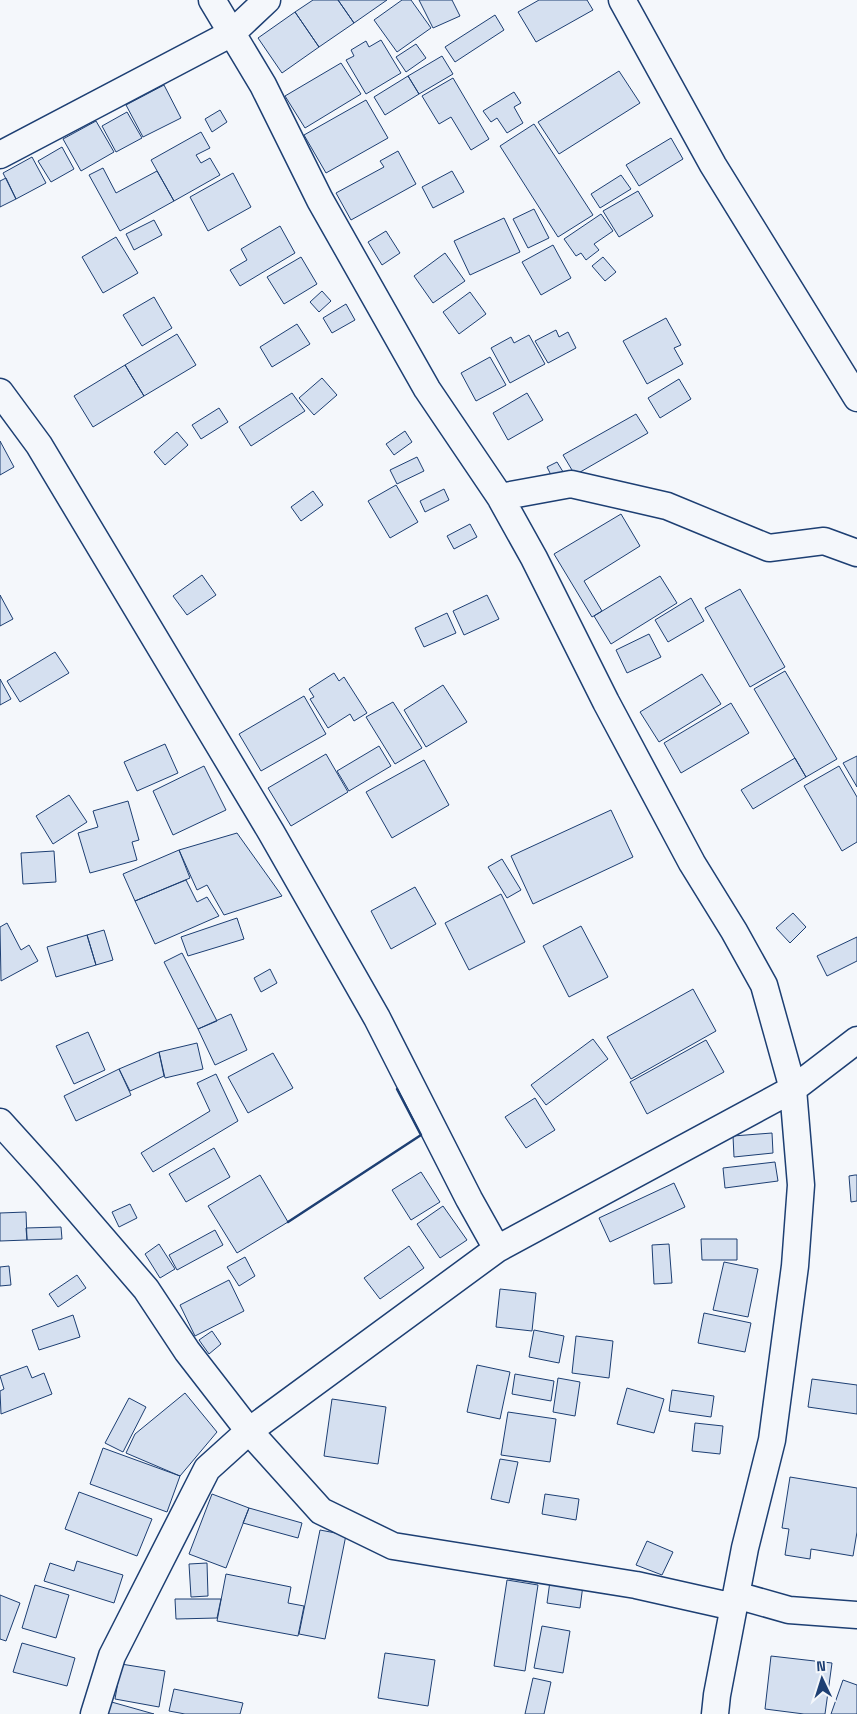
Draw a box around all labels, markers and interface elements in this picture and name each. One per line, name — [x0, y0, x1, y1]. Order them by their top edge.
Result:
north arrow — [797, 1654, 847, 1704]
text: N — [816, 1657, 826, 1675]

